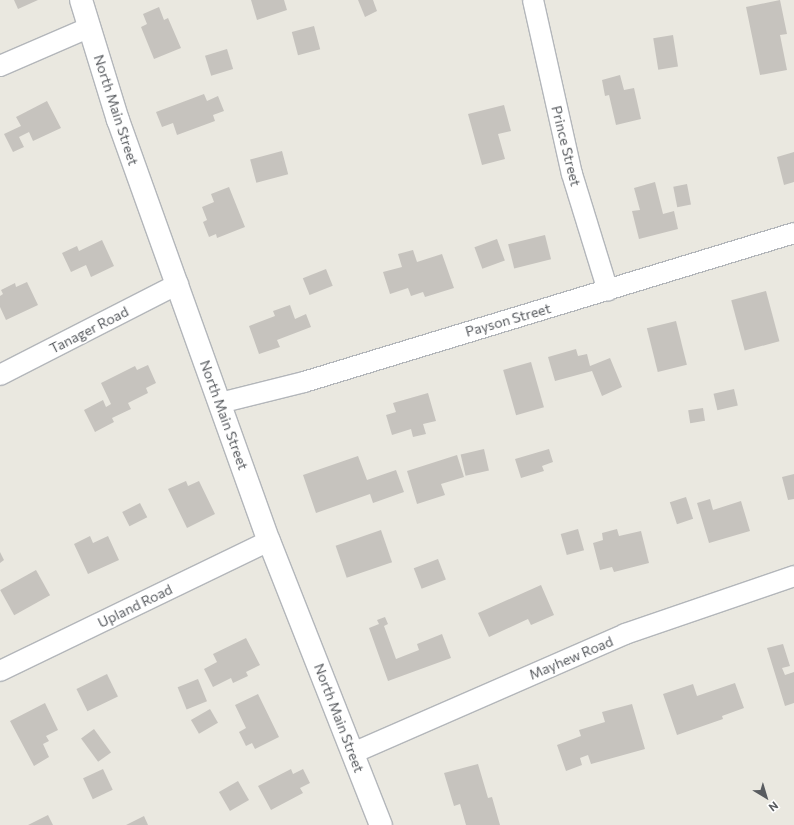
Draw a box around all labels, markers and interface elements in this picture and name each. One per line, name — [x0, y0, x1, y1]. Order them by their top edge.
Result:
street label: North Main Street — [90, 53, 142, 167]
street label: Prince Street — [548, 104, 584, 188]
street label: Payson Street — [463, 300, 553, 340]
street label: Tanager Road — [47, 303, 131, 357]
street label: North Main Street — [196, 358, 252, 472]
street label: Upland Road — [95, 581, 175, 631]
street label: Mayhew Road — [527, 633, 615, 683]
street label: North Main Street — [310, 661, 368, 775]
north arrow — [746, 777, 786, 817]
text: N — [766, 799, 781, 815]

